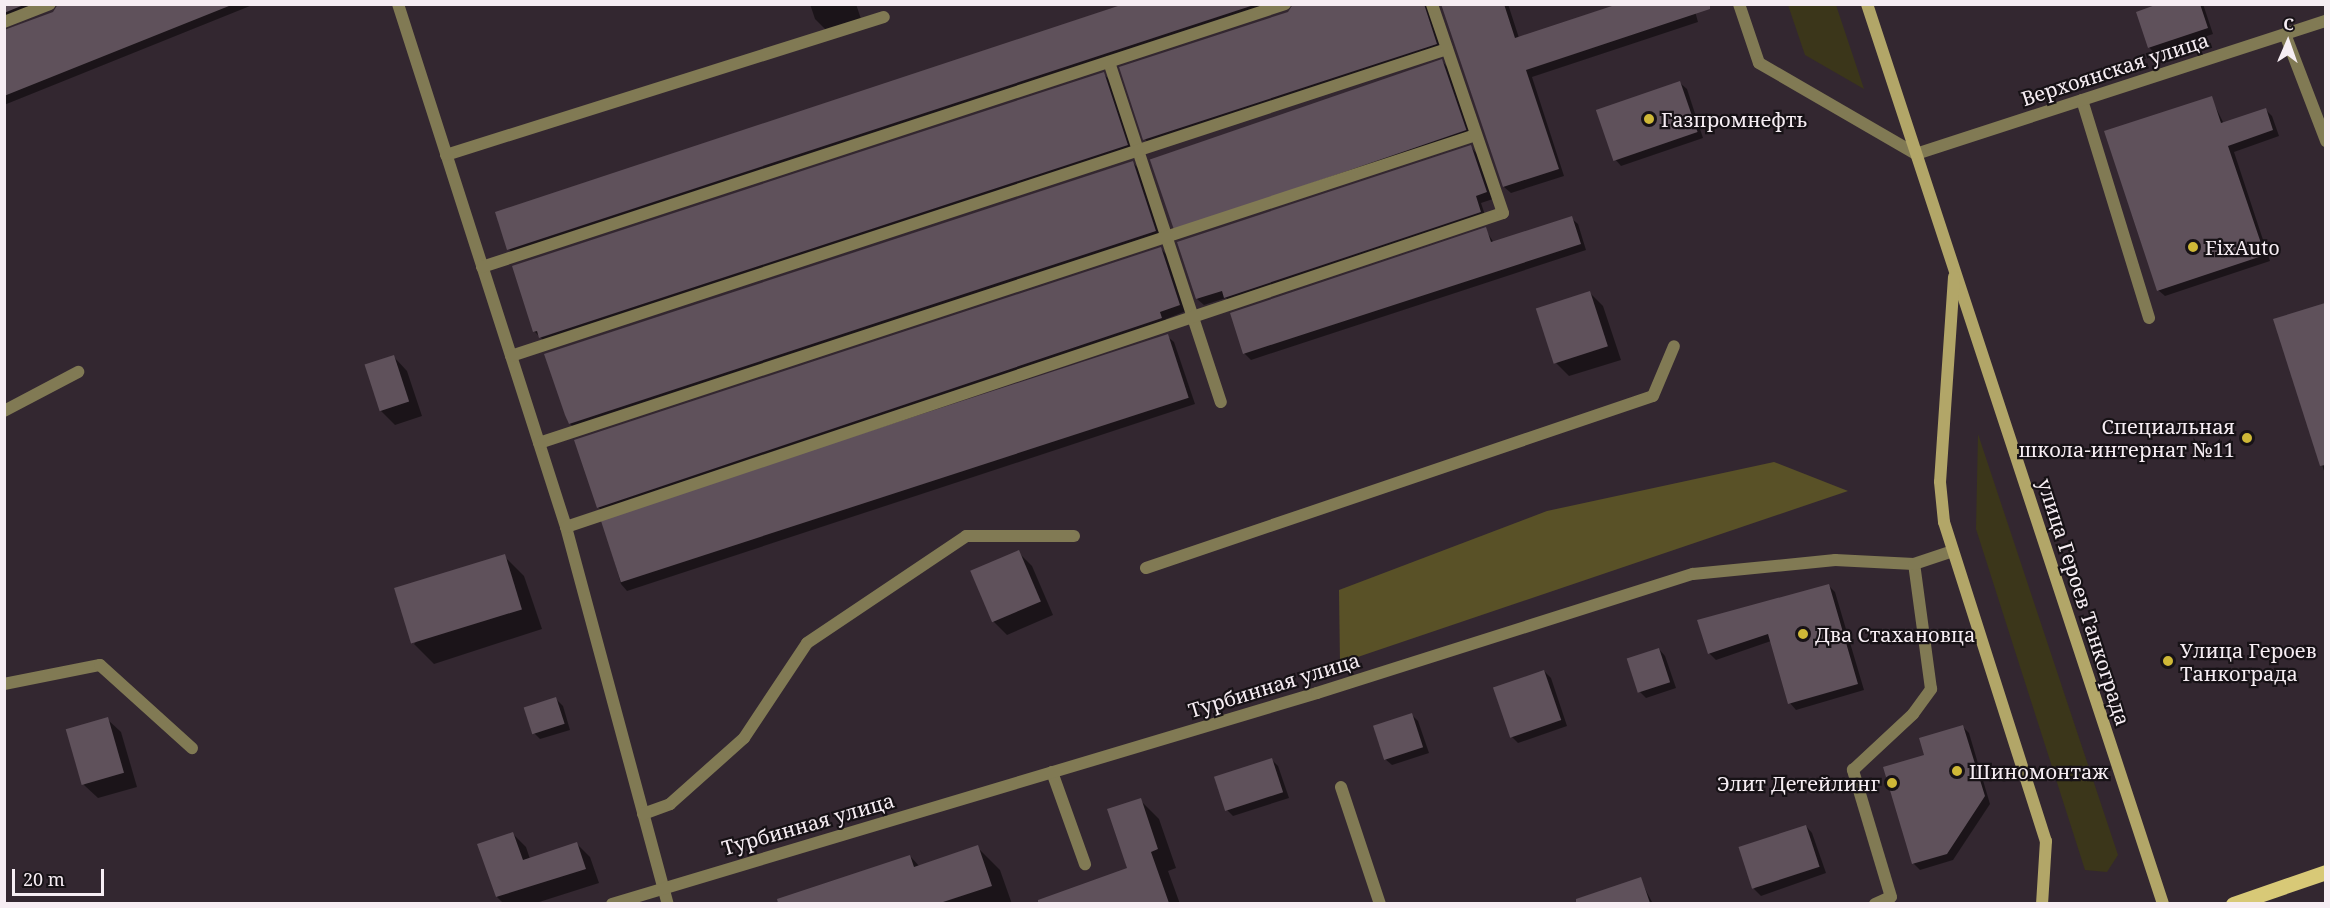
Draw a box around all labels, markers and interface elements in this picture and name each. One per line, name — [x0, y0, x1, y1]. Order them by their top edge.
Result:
north arrow — [2258, 12, 2318, 72]
text: С — [2283, 13, 2294, 35]
street label: Верхоянская улица — [2018, 27, 2212, 111]
place label: Газпромнефть — [1661, 107, 1807, 131]
marker: Газпромнефть — [1642, 112, 1656, 126]
place label: FixAuto — [2205, 235, 2280, 259]
marker: FixAuto — [2186, 240, 2200, 254]
place label: Специальная школа-интернат №11 — [2019, 414, 2235, 461]
marker: Специальная школа-интернат №11 — [2240, 431, 2254, 445]
street label: улица Героев Танкограда — [2033, 476, 2135, 728]
place label: Два Стахановца — [1815, 622, 1975, 646]
marker: Два Стахановца — [1796, 627, 1810, 641]
place label: Улица Героев Танкограда — [2180, 638, 2317, 685]
street label: Турбинная улица — [1185, 647, 1363, 723]
marker: Улица Героев Танкограда — [2161, 654, 2175, 668]
place label: Шиномонтаж — [1969, 759, 2108, 783]
marker: Шиномонтаж — [1950, 764, 1964, 778]
place label: Элит Детейлинг — [1717, 771, 1880, 795]
marker: Элит Детейлинг — [1885, 776, 1899, 790]
street label: Турбинная улица — [719, 788, 897, 860]
scale bar — [15, 857, 106, 895]
text: 20 m — [23, 867, 65, 891]

